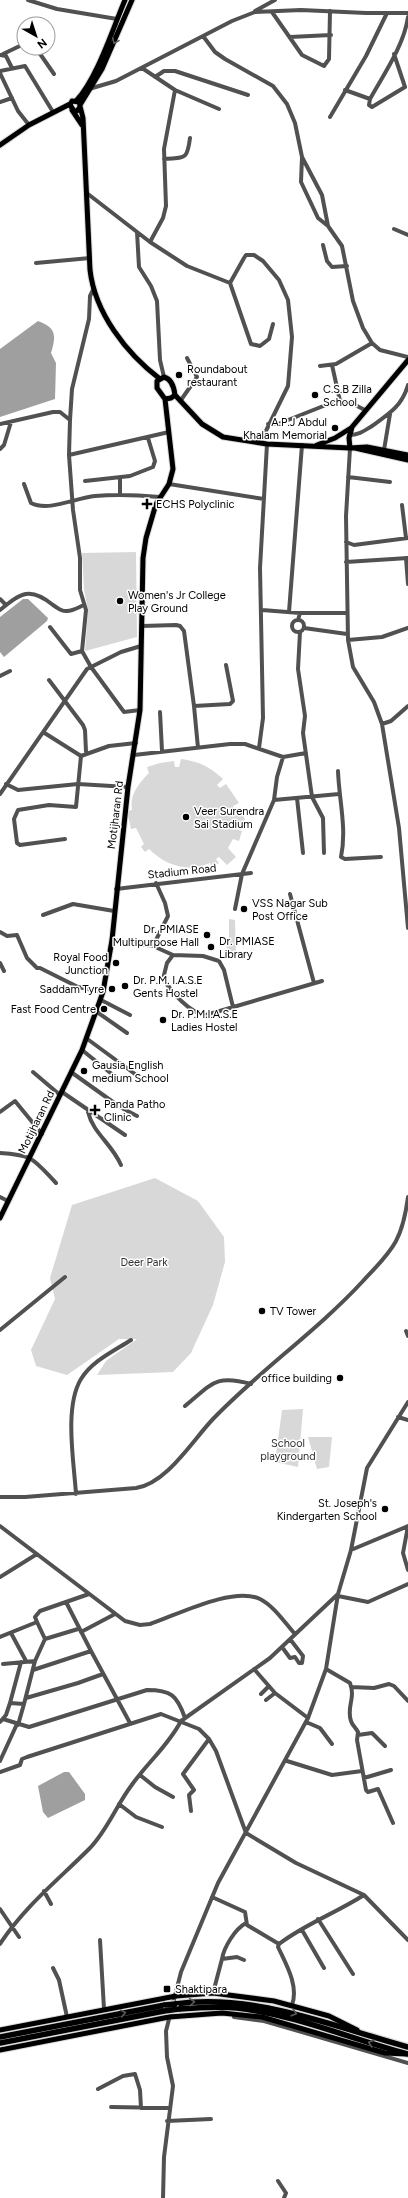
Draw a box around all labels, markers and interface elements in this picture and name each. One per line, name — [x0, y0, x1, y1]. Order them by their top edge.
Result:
north arrow — [16, 16, 56, 56]
text: N — [35, 36, 49, 51]
one-way arrow — [111, 37, 119, 44]
place label: Roundabout restaurant — [187, 363, 248, 389]
marker: Roundabout restaurant — [174, 370, 184, 380]
place label: C.S.B Zilla School — [323, 383, 372, 409]
marker: C.S.B Zilla School — [310, 390, 320, 400]
place label: A.P.J Abdul Khalam Memorial — [243, 416, 327, 442]
marker: A.P.J Abdul Khalam Memorial — [330, 423, 340, 433]
marker: ECHS Polyclinic — [141, 498, 153, 510]
place label: ECHS Polyclinic — [156, 498, 235, 511]
place label: Women's Jr College Play Ground — [128, 589, 226, 615]
marker: Women's Jr College Play Ground — [115, 596, 125, 606]
street label: Motijharan Rd — [105, 780, 126, 850]
place label: Veer Surendra Sai Stadium — [194, 805, 264, 831]
marker: Veer Surendra Sai Stadium — [181, 812, 191, 822]
street label: Stadium Road — [147, 861, 217, 882]
place label: VSS Nagar Sub Post Office — [252, 897, 328, 923]
marker: VSS Nagar Sub Post Office — [239, 904, 249, 914]
place label: Dr. PMIASE Multipurpose Hall — [113, 923, 199, 949]
marker: Dr. PMIASE Multipurpose Hall — [202, 930, 212, 940]
place label: Dr. PMIASE Library — [219, 935, 275, 961]
marker: Dr. PMIASE Library — [206, 942, 216, 952]
place label: Royal Food Junction — [53, 951, 108, 977]
marker: Royal Food Junction — [111, 958, 121, 968]
place label: Dr. P.M. I.A.S.E Gents Hostel — [133, 974, 203, 1000]
marker: Dr. P.M. I.A.S.E Gents Hostel — [120, 981, 130, 991]
place label: Saddam Tyre — [40, 983, 104, 996]
marker: Saddam Tyre — [107, 984, 117, 994]
place label: Fast Food Centre — [11, 1003, 96, 1016]
marker: Fast Food Centre — [99, 1004, 109, 1014]
place label: Dr. P.M.I.A.S.E Ladies Hostel — [171, 1008, 238, 1034]
marker: Dr. P.M.I.A.S.E Ladies Hostel — [158, 1015, 168, 1025]
place label: Gausia English medium School — [92, 1059, 169, 1085]
marker: Gausia English medium School — [79, 1066, 89, 1076]
street label: Motijharan Rd — [16, 1089, 57, 1156]
place label: Panda Patho Clinic — [104, 1098, 165, 1124]
marker: Panda Patho Clinic — [89, 1104, 101, 1116]
park label: Deer Park — [121, 1256, 168, 1269]
place label: TV Tower — [270, 1305, 317, 1318]
marker: TV Tower — [257, 1306, 267, 1316]
place label: office building — [261, 1372, 332, 1385]
marker: office building — [335, 1373, 345, 1383]
park label: School playground — [260, 1437, 316, 1463]
place label: St. Joseph's Kindergarten School — [277, 1497, 377, 1523]
marker: St. Joseph's Kindergarten School — [380, 1504, 390, 1514]
place label: Shaktipara — [175, 1983, 227, 1996]
marker: Shaktipara — [162, 1984, 172, 1994]
one-way arrow — [189, 1998, 195, 2007]
one-way arrow — [290, 2008, 297, 2017]
one-way arrow — [120, 2009, 126, 2017]
one-way arrow — [367, 2039, 374, 2047]

